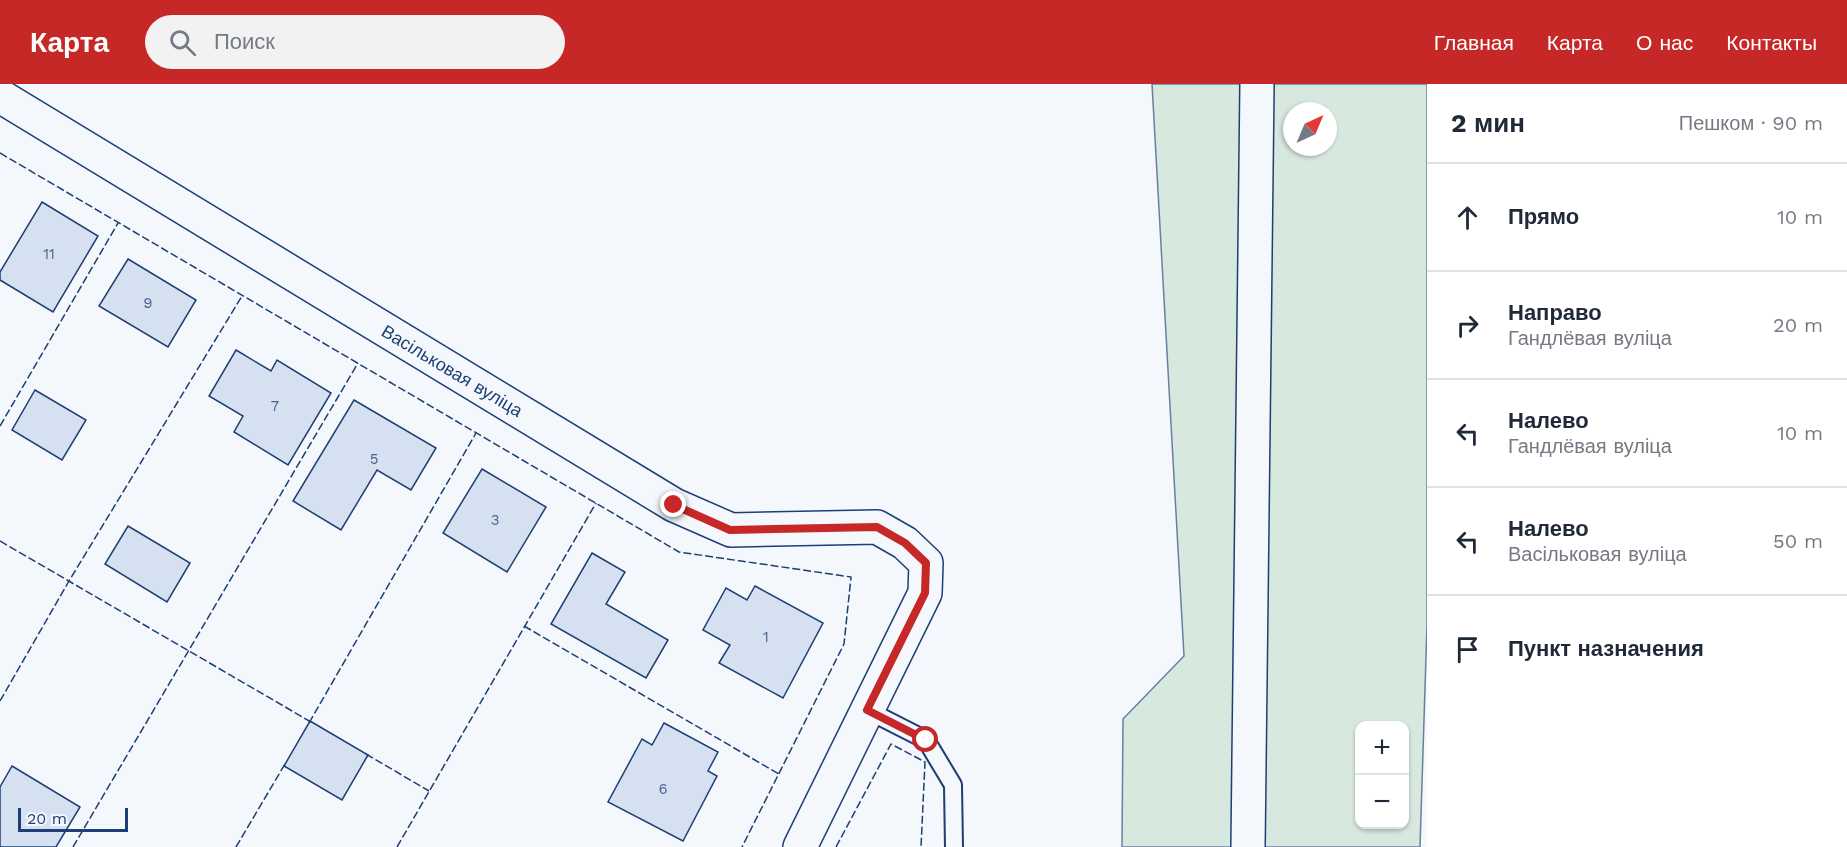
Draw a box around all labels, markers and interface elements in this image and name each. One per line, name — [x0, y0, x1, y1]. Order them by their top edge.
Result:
search box — [145, 15, 565, 69]
text: Карта — [30, 26, 109, 59]
icon: search — [166, 26, 199, 59]
text: Поиск — [214, 29, 275, 54]
text: Главная — [1434, 30, 1514, 55]
text: Карта — [1547, 30, 1603, 55]
text: О нас — [1636, 30, 1693, 55]
text: Контакты — [1726, 30, 1817, 55]
north arrow — [1283, 102, 1337, 156]
text: 2 мин — [1451, 108, 1525, 138]
text: Пешком · 90 m — [1679, 111, 1823, 135]
icon: ahead — [1451, 201, 1484, 234]
text: Прямо — [1508, 204, 1579, 229]
text: 10 m — [1777, 205, 1823, 229]
house number: 11 — [43, 245, 55, 263]
house number: 9 — [143, 294, 153, 312]
text: Направо — [1508, 300, 1602, 325]
icon: right — [1451, 309, 1484, 342]
text: 20 m — [1773, 313, 1823, 337]
street label: Васільковая вуліца — [378, 320, 527, 421]
text: Гандлёвая вуліца — [1508, 326, 1672, 350]
house number: 7 — [271, 397, 279, 415]
text: Налево — [1508, 408, 1589, 433]
icon: left — [1451, 417, 1484, 450]
text: 10 m — [1777, 421, 1823, 445]
text: Гандлёвая вуліца — [1508, 434, 1672, 458]
house number: 5 — [370, 450, 378, 468]
route end — [660, 491, 686, 517]
house number: 3 — [491, 511, 499, 529]
text: Налево — [1508, 516, 1589, 541]
icon: left — [1451, 525, 1484, 558]
text: 50 m — [1773, 529, 1823, 553]
text: Васільковая вуліца — [1508, 542, 1687, 566]
house number: 1 — [763, 628, 769, 646]
icon: arrive — [1451, 633, 1484, 666]
text: Пункт назначения — [1508, 636, 1704, 661]
map controls — [1355, 721, 1409, 829]
button: + — [1355, 721, 1409, 775]
route start — [912, 726, 938, 752]
button: − — [1355, 775, 1409, 829]
house number: 6 — [658, 780, 668, 798]
scale bar — [18, 805, 128, 832]
text: 20 m — [27, 809, 67, 828]

